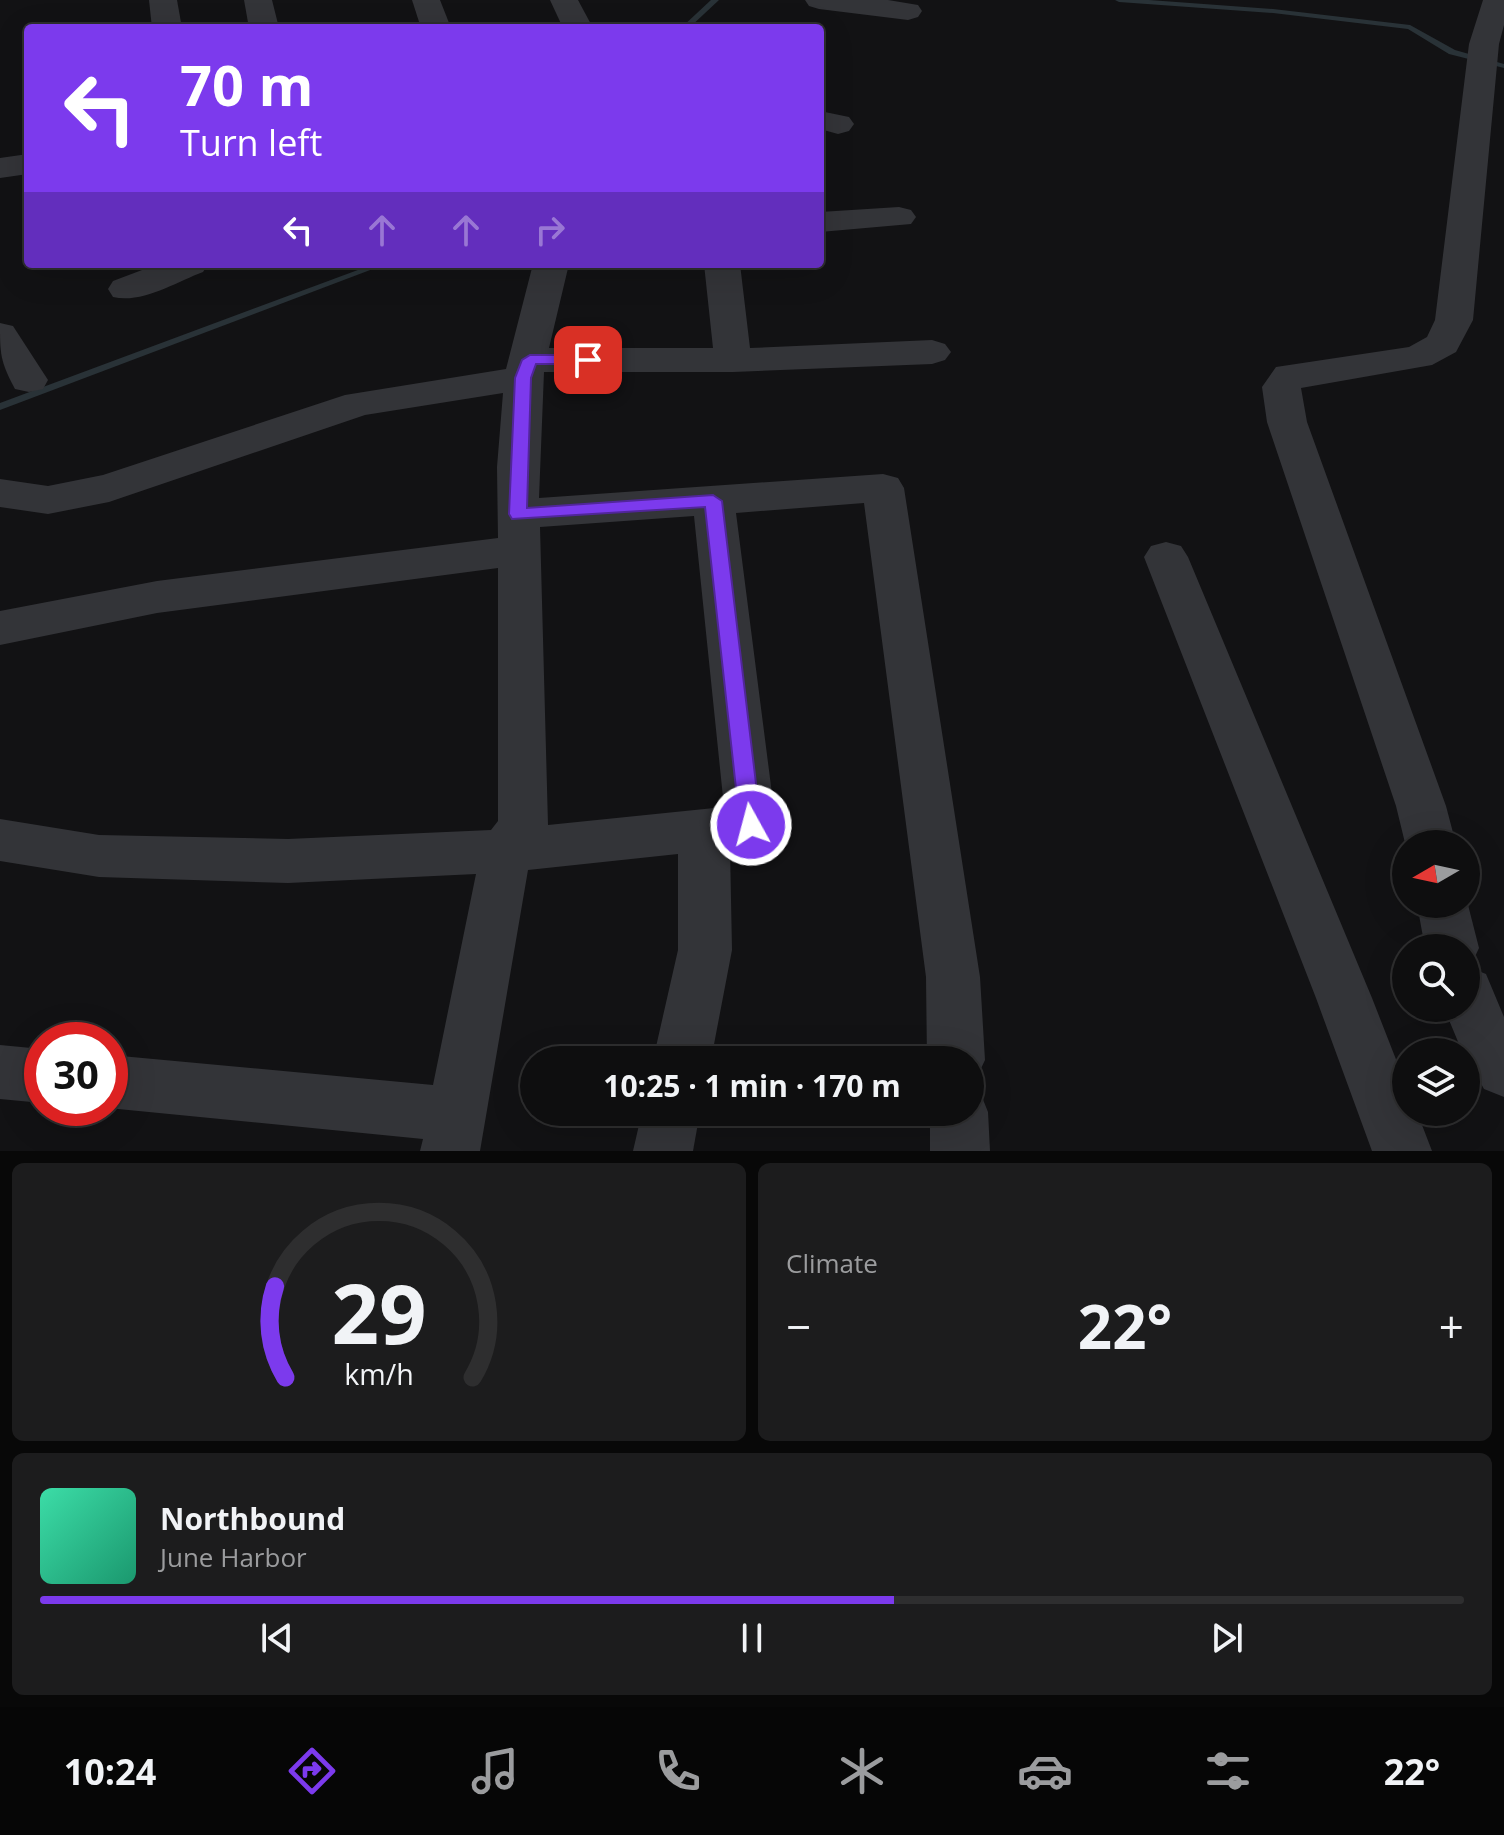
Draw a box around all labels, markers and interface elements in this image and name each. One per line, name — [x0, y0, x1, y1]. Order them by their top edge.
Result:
text: 70 m — [180, 46, 314, 122]
icon: left — [48, 56, 152, 160]
text: Turn left — [180, 118, 322, 167]
icon: left — [276, 208, 320, 252]
icon: ahead — [360, 208, 404, 252]
icon: ahead — [444, 208, 488, 252]
icon: right — [528, 208, 572, 252]
pin — [554, 326, 622, 394]
icon: arrive — [566, 338, 610, 382]
position arrow — [709, 783, 793, 867]
north arrow — [1392, 830, 1480, 918]
map controls — [1392, 830, 1480, 1126]
button: search — [1392, 934, 1480, 1022]
speed limit sign: 30 — [24, 1022, 128, 1126]
button: layers — [1392, 1038, 1480, 1126]
text: 10:25 · 1 min · 170 m — [603, 1065, 901, 1106]
text: Climate — [786, 1245, 878, 1281]
text: 29 — [331, 1255, 427, 1368]
text: 22° — [1078, 1285, 1172, 1367]
text: − — [786, 1296, 811, 1356]
text: + — [1439, 1296, 1464, 1356]
text: km/h — [344, 1354, 414, 1393]
text: Northbound — [160, 1498, 345, 1539]
text: June Harbor — [160, 1539, 307, 1575]
icon: previous — [255, 1616, 299, 1660]
icon: pause — [730, 1616, 774, 1660]
icon: next — [1205, 1616, 1249, 1660]
icon: directions — [284, 1743, 340, 1799]
icon: music — [467, 1743, 523, 1799]
icon: phone — [650, 1743, 706, 1799]
icon: climate — [834, 1743, 890, 1799]
icon: car — [1017, 1743, 1073, 1799]
icon: filters — [1200, 1743, 1256, 1799]
text: 10:24 — [64, 1747, 156, 1796]
text: 22° — [1384, 1747, 1440, 1796]

